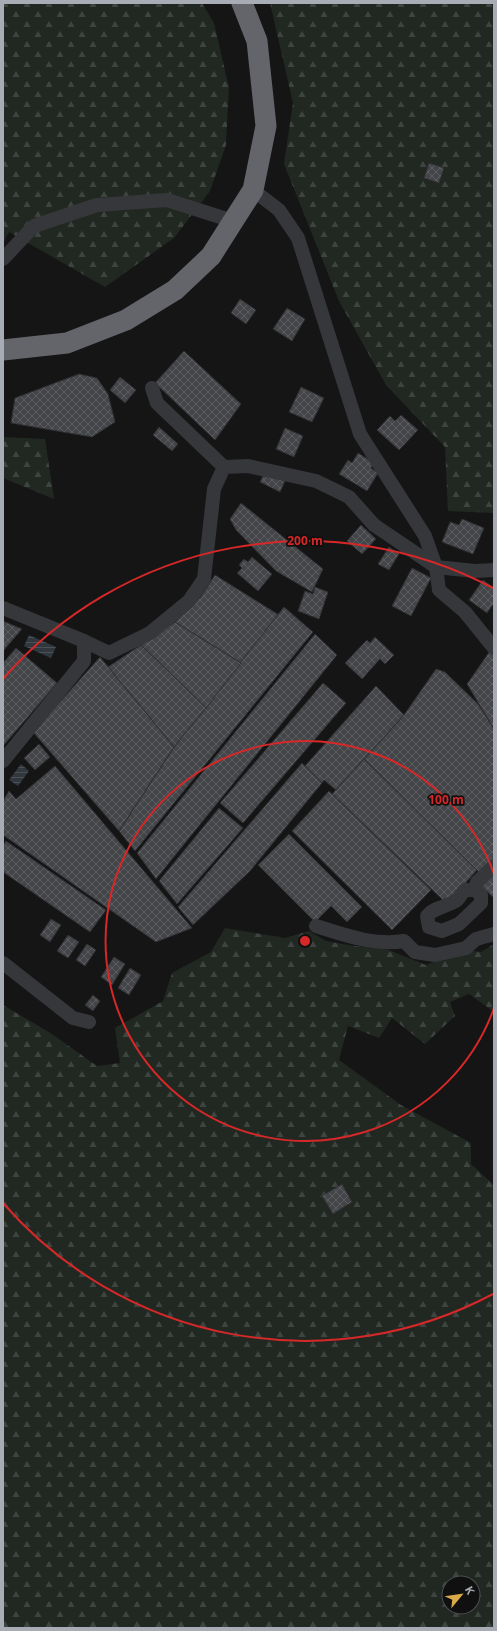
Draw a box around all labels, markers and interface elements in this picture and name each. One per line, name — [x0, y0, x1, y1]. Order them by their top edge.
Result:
text: 200 m — [287, 532, 323, 549]
text: 100 m — [428, 791, 464, 808]
centre of rings — [298, 934, 312, 948]
north arrow — [441, 1575, 481, 1615]
text: K — [462, 1583, 479, 1597]

